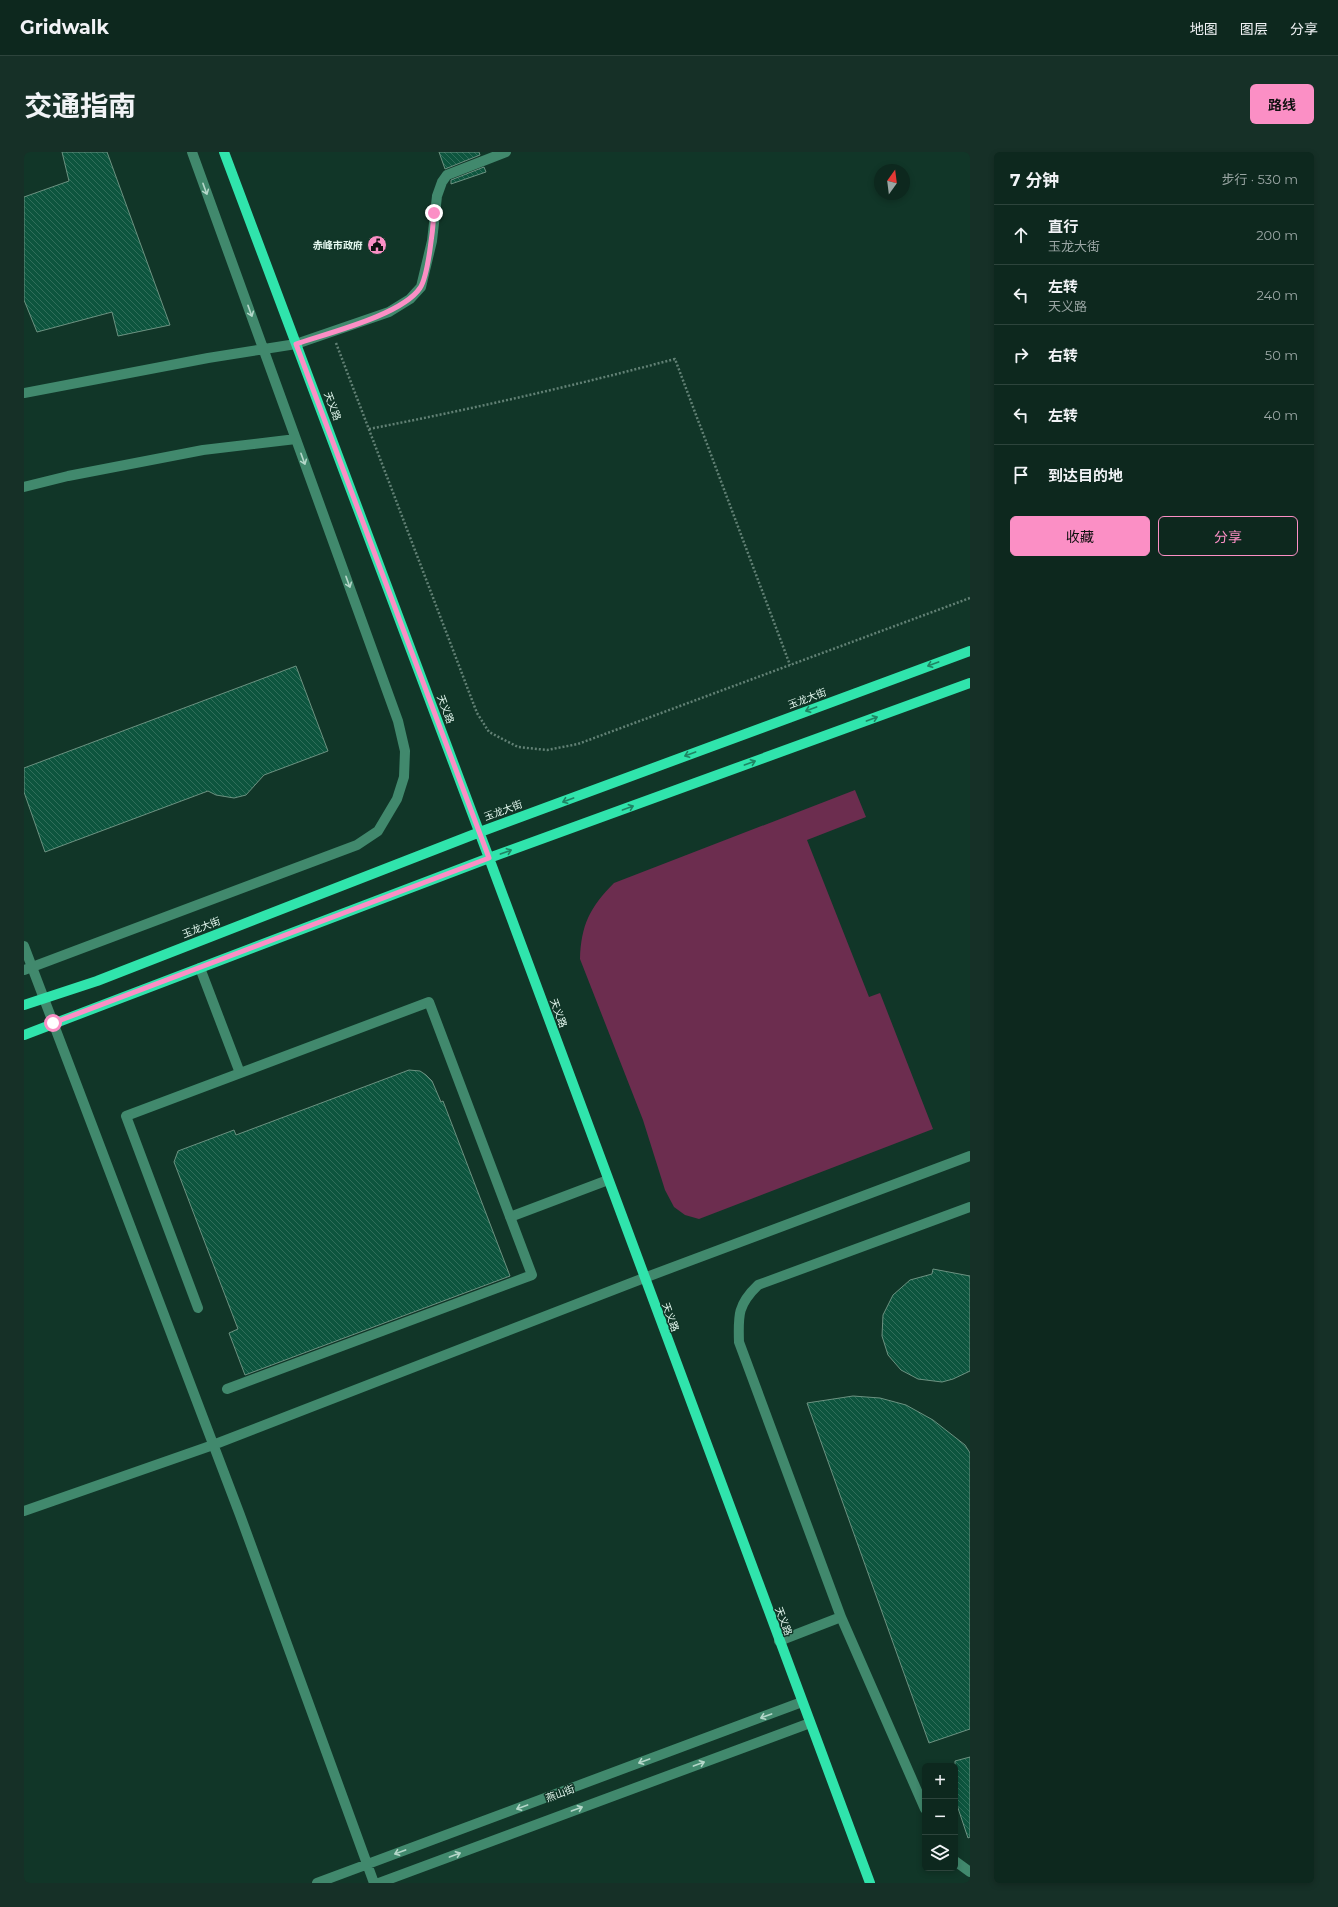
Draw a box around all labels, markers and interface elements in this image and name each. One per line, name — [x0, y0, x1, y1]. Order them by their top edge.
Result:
text: Gridwalk — [20, 16, 109, 39]
text: 地图 — [1190, 20, 1218, 38]
text: 图层 — [1240, 20, 1268, 38]
text: 分享 — [1290, 20, 1318, 38]
button: 路线 — [1250, 84, 1314, 124]
text: 交通指南 — [24, 89, 136, 123]
north arrow — [874, 164, 910, 200]
text: 7 分钟 — [1010, 170, 1059, 190]
text: 步行 · 530 m — [1221, 171, 1298, 187]
one-way arrow — [202, 182, 209, 195]
route end — [425, 204, 443, 222]
text: 直行 — [1048, 217, 1078, 236]
icon: ahead — [1010, 224, 1032, 246]
text: 200 m — [1256, 227, 1298, 243]
public building icon: 赤峰市政府 — [366, 234, 388, 256]
text: 玉龙大街 — [1048, 238, 1100, 254]
place label: 赤峰市政府 — [313, 239, 363, 252]
text: 左转 — [1048, 277, 1078, 296]
icon: left — [1010, 284, 1032, 306]
text: 240 m — [1257, 287, 1298, 303]
text: 天义路 — [1048, 298, 1087, 314]
one-way arrow — [246, 304, 254, 316]
icon: right — [1010, 344, 1032, 366]
text: 右转 — [1048, 346, 1078, 365]
text: 50 m — [1265, 347, 1298, 363]
street label: 天义路 — [321, 390, 344, 423]
icon: left — [1010, 404, 1032, 426]
text: 左转 — [1048, 406, 1078, 425]
text: 40 m — [1264, 407, 1298, 423]
one-way arrow — [300, 453, 308, 465]
icon: arrive — [1010, 464, 1032, 486]
text: 到达目的地 — [1048, 466, 1123, 485]
button: 收藏 — [1010, 516, 1150, 556]
button: 分享 — [1158, 516, 1298, 556]
one-way arrow — [344, 575, 352, 587]
one-way arrow — [928, 661, 940, 669]
street label: 玉龙大街 — [786, 686, 828, 711]
street label: 天义路 — [434, 693, 457, 726]
one-way arrow — [806, 706, 818, 714]
one-way arrow — [866, 714, 878, 722]
one-way arrow — [684, 751, 696, 759]
one-way arrow — [743, 759, 755, 767]
one-way arrow — [562, 796, 574, 804]
street label: 玉龙大街 — [482, 798, 524, 823]
one-way arrow — [621, 803, 633, 811]
one-way arrow — [499, 848, 512, 855]
street label: 玉龙大街 — [180, 914, 222, 941]
street label: 天义路 — [547, 997, 570, 1029]
route start — [44, 1014, 62, 1032]
street label: 天义路 — [659, 1301, 682, 1333]
street label: 天义路 — [772, 1605, 795, 1638]
one-way arrow — [760, 1712, 772, 1720]
one-way arrow — [638, 1758, 650, 1766]
one-way arrow — [693, 1760, 705, 1768]
map controls — [922, 1763, 958, 1871]
button: + — [922, 1763, 958, 1799]
street label: 燕山街 — [544, 1782, 576, 1805]
button: − — [922, 1799, 958, 1835]
one-way arrow — [517, 1803, 529, 1811]
one-way arrow — [571, 1805, 583, 1813]
button: layers — [922, 1835, 958, 1871]
one-way arrow — [394, 1849, 407, 1856]
one-way arrow — [449, 1850, 461, 1858]

